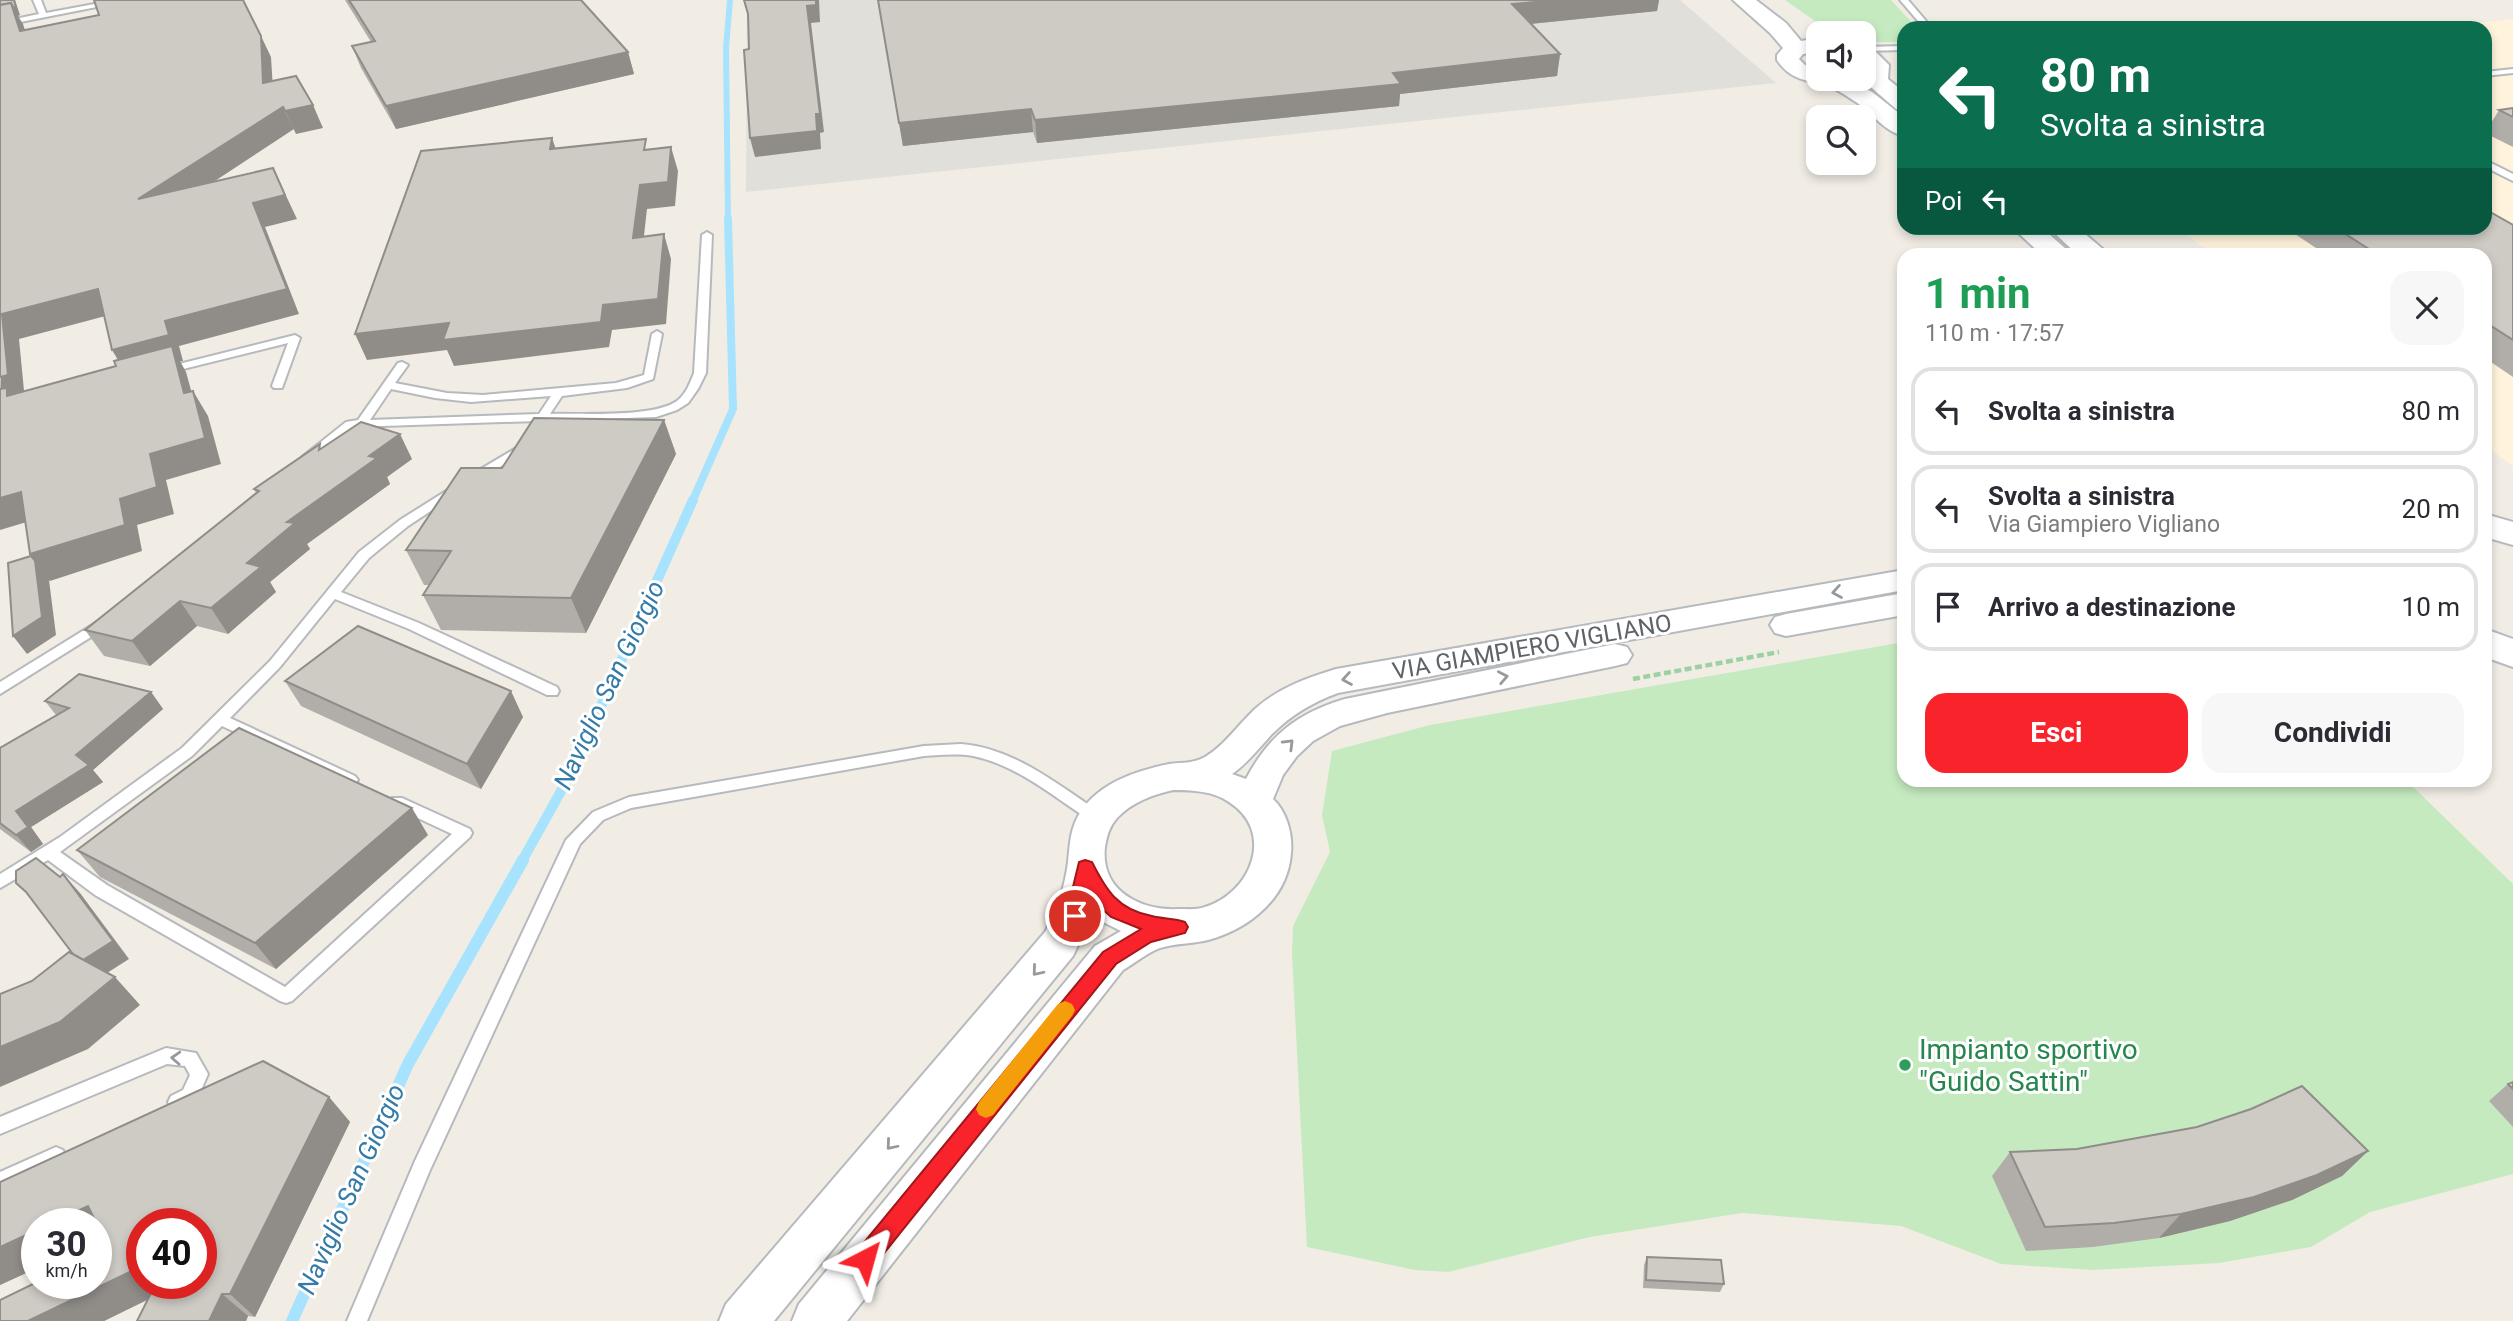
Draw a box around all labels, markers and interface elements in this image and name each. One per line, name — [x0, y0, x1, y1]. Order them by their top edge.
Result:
map controls — [1806, 21, 1876, 175]
button: sound — [1806, 21, 1876, 91]
text: 80 m — [2040, 47, 2151, 104]
icon: left — [1925, 49, 2016, 140]
button: search — [1806, 105, 1876, 175]
text: Svolta a sinistra — [2040, 106, 2266, 144]
icon: left — [1976, 182, 2014, 220]
text: Poi — [1925, 186, 1962, 216]
text: 1 min — [1925, 269, 2031, 318]
button: close — [2390, 271, 2464, 345]
text: 110 m · 17:57 — [1925, 320, 2064, 347]
icon: left — [1929, 392, 1967, 430]
text: Svolta a sinistra — [1988, 396, 2175, 426]
text: 80 m — [2402, 396, 2460, 426]
text: Svolta a sinistra — [1988, 481, 2175, 511]
icon: left — [1929, 490, 1967, 528]
text: 20 m — [2402, 494, 2460, 524]
text: Via Giampiero Vigliano — [1988, 511, 2220, 538]
water label: Naviglio San Giorgio — [547, 576, 671, 794]
one-way arrow — [1831, 584, 1843, 599]
icon: arrive — [1929, 588, 1967, 626]
text: Arrivo a destinazione — [1988, 592, 2235, 622]
text: 10 m — [2402, 592, 2460, 622]
street label: VIA GIAMPIERO VIGLIANO — [1390, 609, 1674, 685]
one-way arrow — [1497, 670, 1509, 685]
one-way arrow — [1342, 671, 1354, 686]
button: Esci — [1925, 693, 2188, 773]
button: Condividi — [2202, 693, 2464, 773]
one-way arrow — [1281, 740, 1293, 752]
pin — [1045, 886, 1105, 946]
icon: arrive — [1056, 897, 1094, 935]
one-way arrow — [1033, 963, 1045, 976]
place label: Impianto sportivo "Guido Sattin" — [1919, 1033, 2138, 1098]
one-way arrow — [170, 1050, 181, 1065]
marker: Impianto sportivo "Guido Sattin" — [1897, 1057, 1913, 1073]
water label: Naviglio San Giorgio — [291, 1079, 411, 1299]
one-way arrow — [887, 1137, 899, 1150]
speed limit sign: 40 — [126, 1208, 217, 1299]
position arrow — [828, 1222, 902, 1296]
text: 30 — [46, 1224, 87, 1265]
text: km/h — [45, 1260, 88, 1281]

